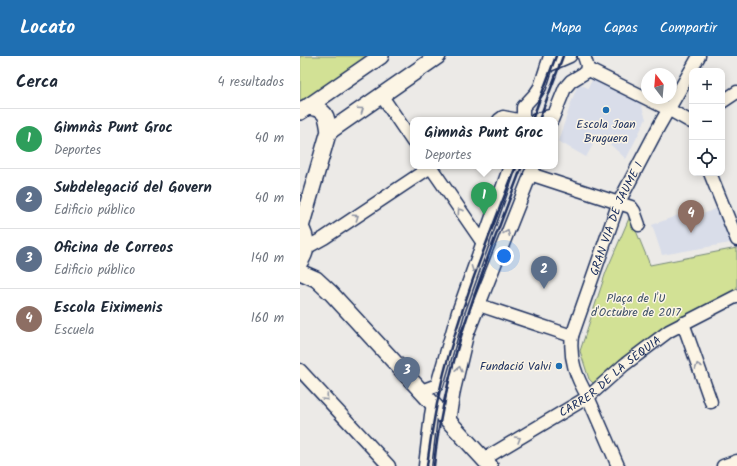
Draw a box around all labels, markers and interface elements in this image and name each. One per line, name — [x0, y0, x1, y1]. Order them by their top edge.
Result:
text: Locato — [20, 13, 75, 43]
text: Mapa — [551, 17, 582, 39]
text: Capas — [604, 17, 638, 39]
text: Compartir — [660, 17, 717, 39]
north arrow — [641, 68, 677, 104]
map controls — [689, 68, 725, 176]
button: + — [689, 68, 725, 104]
text: Cerca — [16, 69, 58, 96]
text: 4 resultados — [217, 72, 284, 93]
button: − — [689, 104, 725, 140]
marker: Escola Joan Bruguera — [601, 105, 611, 115]
one-way arrow — [356, 108, 363, 115]
place label: Escola Joan Bruguera — [576, 115, 636, 148]
text: Gimnàs Punt Groc — [54, 116, 173, 140]
popup — [410, 117, 558, 169]
text: Gimnàs Punt Groc — [425, 121, 543, 145]
text: 1 — [27, 128, 31, 149]
text: 40 m — [255, 128, 284, 149]
text: Deportes — [54, 140, 101, 161]
button: locate — [689, 140, 725, 176]
text: Deportes — [425, 145, 472, 166]
street label: GRAN VIA DE JAUME I — [584, 158, 648, 278]
text: Subdelegació del Govern — [54, 176, 212, 200]
pin: 1 — [471, 182, 497, 215]
text: 2 — [25, 188, 33, 209]
text: 40 m — [255, 188, 284, 209]
text: Edificio público — [54, 200, 135, 221]
pin: 4 — [678, 200, 704, 233]
one-way arrow — [458, 208, 465, 215]
one-way arrow — [352, 214, 359, 221]
one-way arrow — [502, 230, 510, 237]
text: Oficina de Correos — [54, 236, 173, 260]
your location — [494, 246, 514, 266]
text: 3 — [25, 248, 33, 269]
text: 140 m — [251, 248, 284, 269]
pin: 2 — [531, 256, 557, 289]
text: Edificio público — [54, 260, 135, 281]
one-way arrow — [471, 265, 479, 272]
park label: Plaça de l'U d'Octubre de 2017 — [591, 289, 681, 322]
text: Escola Eiximenis — [54, 296, 163, 320]
text: 4 — [25, 308, 33, 329]
text: 160 m — [251, 308, 284, 329]
text: Escuela — [54, 320, 94, 341]
street label: CARRER DE LA SÈQUIA — [555, 331, 665, 422]
pin: 3 — [394, 357, 420, 390]
place label: Fundació Valvi — [480, 357, 552, 376]
marker: Fundació Valvi — [554, 361, 564, 371]
one-way arrow — [695, 362, 703, 369]
one-way arrow — [454, 365, 462, 372]
one-way arrow — [322, 393, 329, 401]
one-way arrow — [514, 436, 521, 444]

